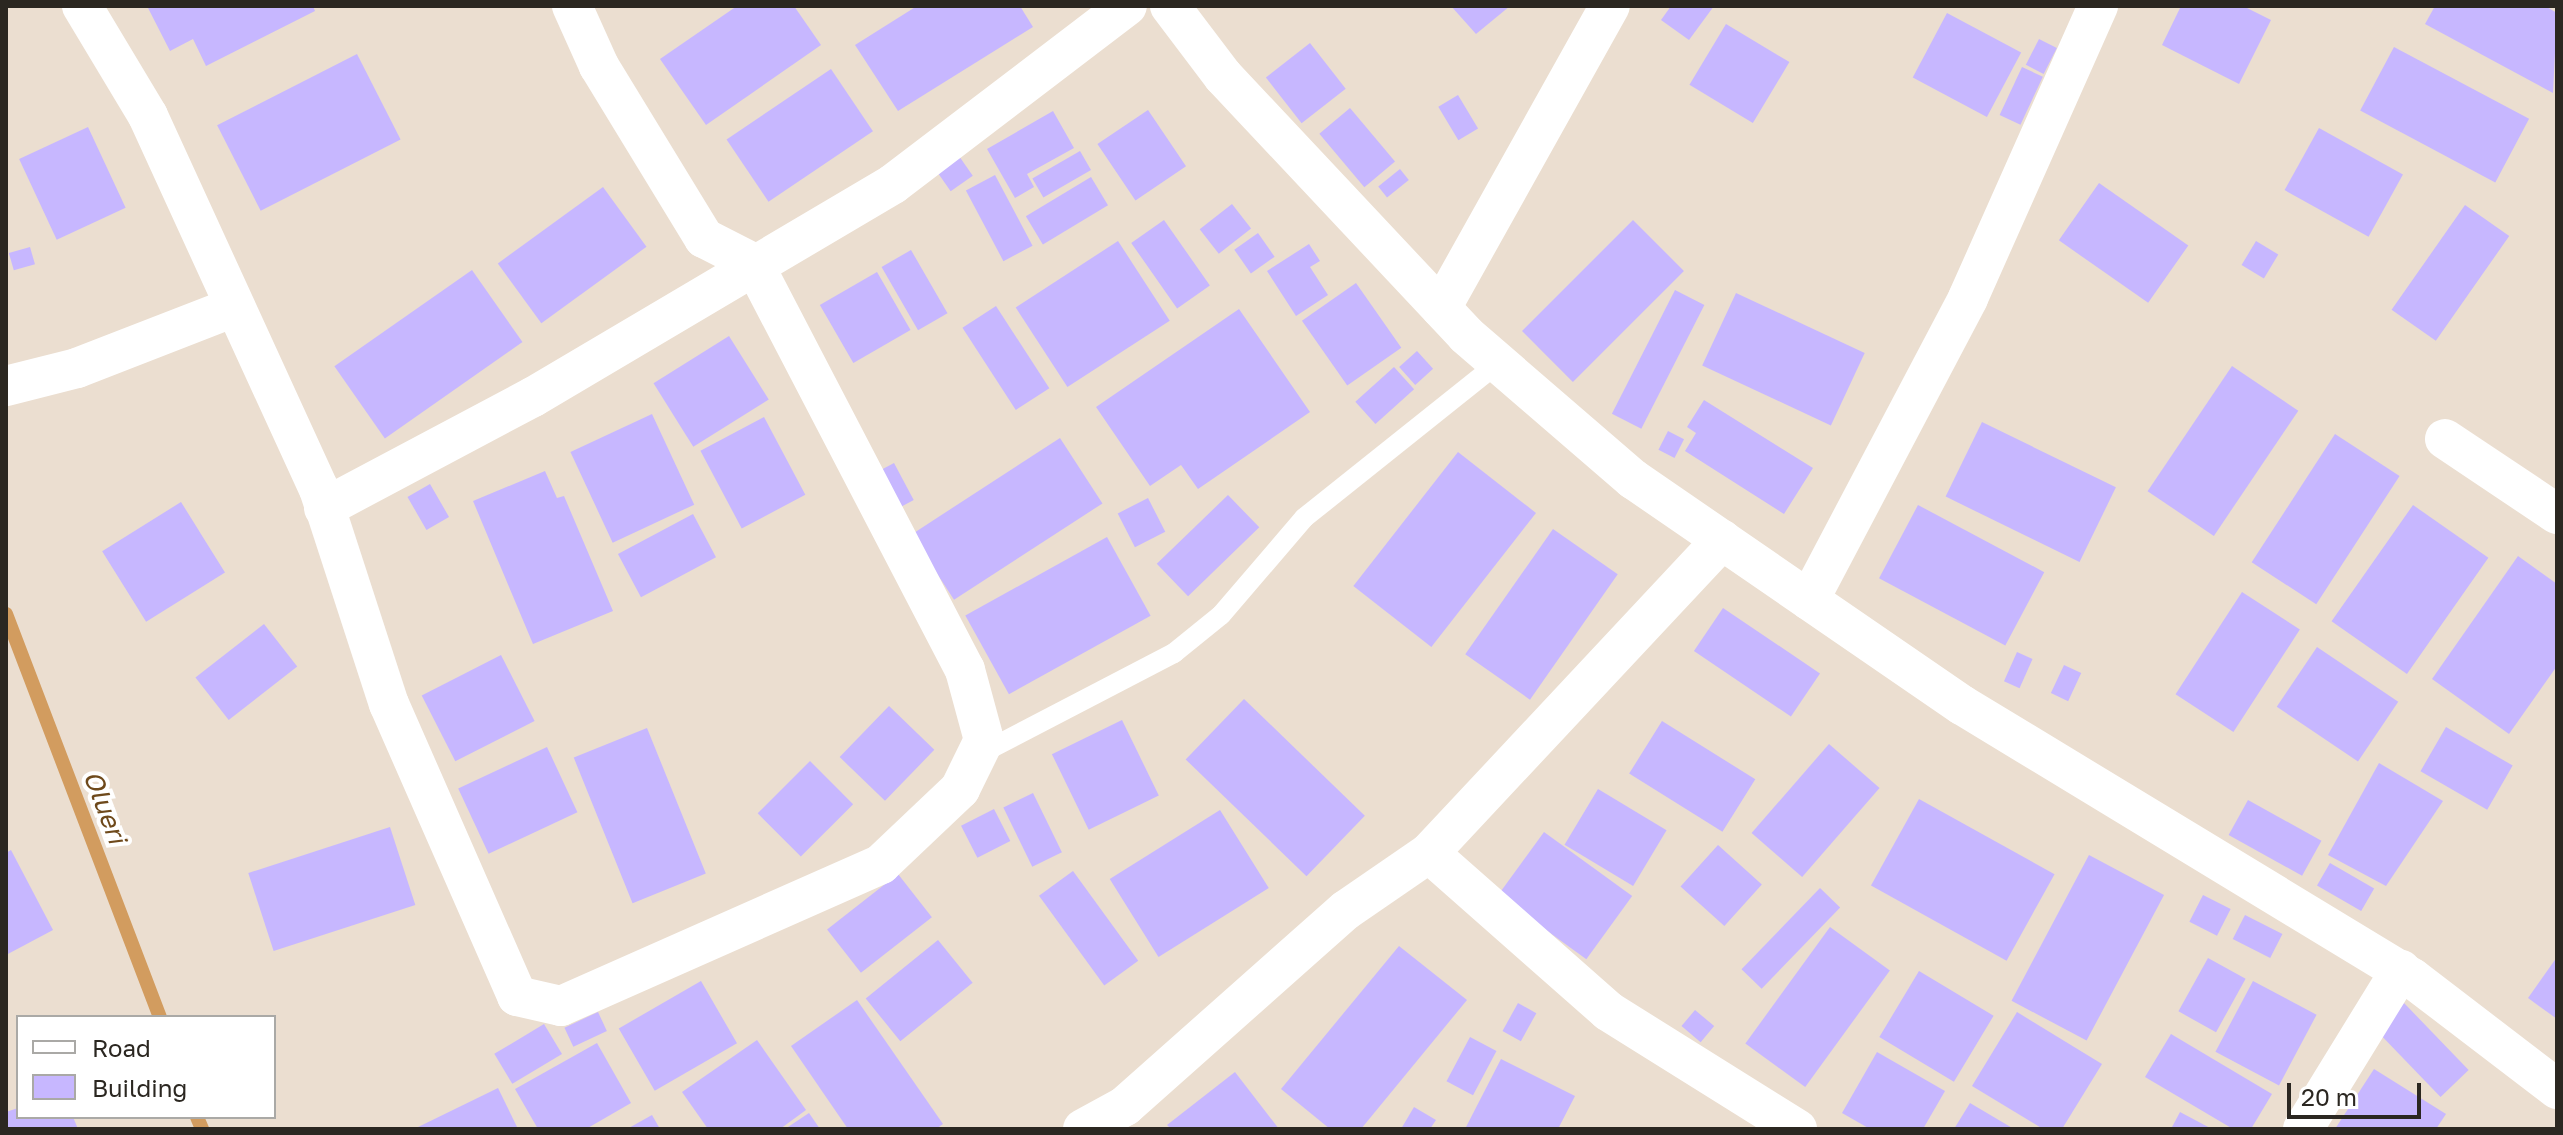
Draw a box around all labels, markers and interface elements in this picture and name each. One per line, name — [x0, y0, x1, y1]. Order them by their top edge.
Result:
water label: Olueri — [77, 766, 133, 848]
legend — [16, 1015, 276, 1119]
text: Road — [92, 1033, 151, 1062]
scale bar — [2291, 1067, 2425, 1117]
text: Building — [92, 1073, 187, 1102]
text: 20 m — [2301, 1082, 2357, 1111]

